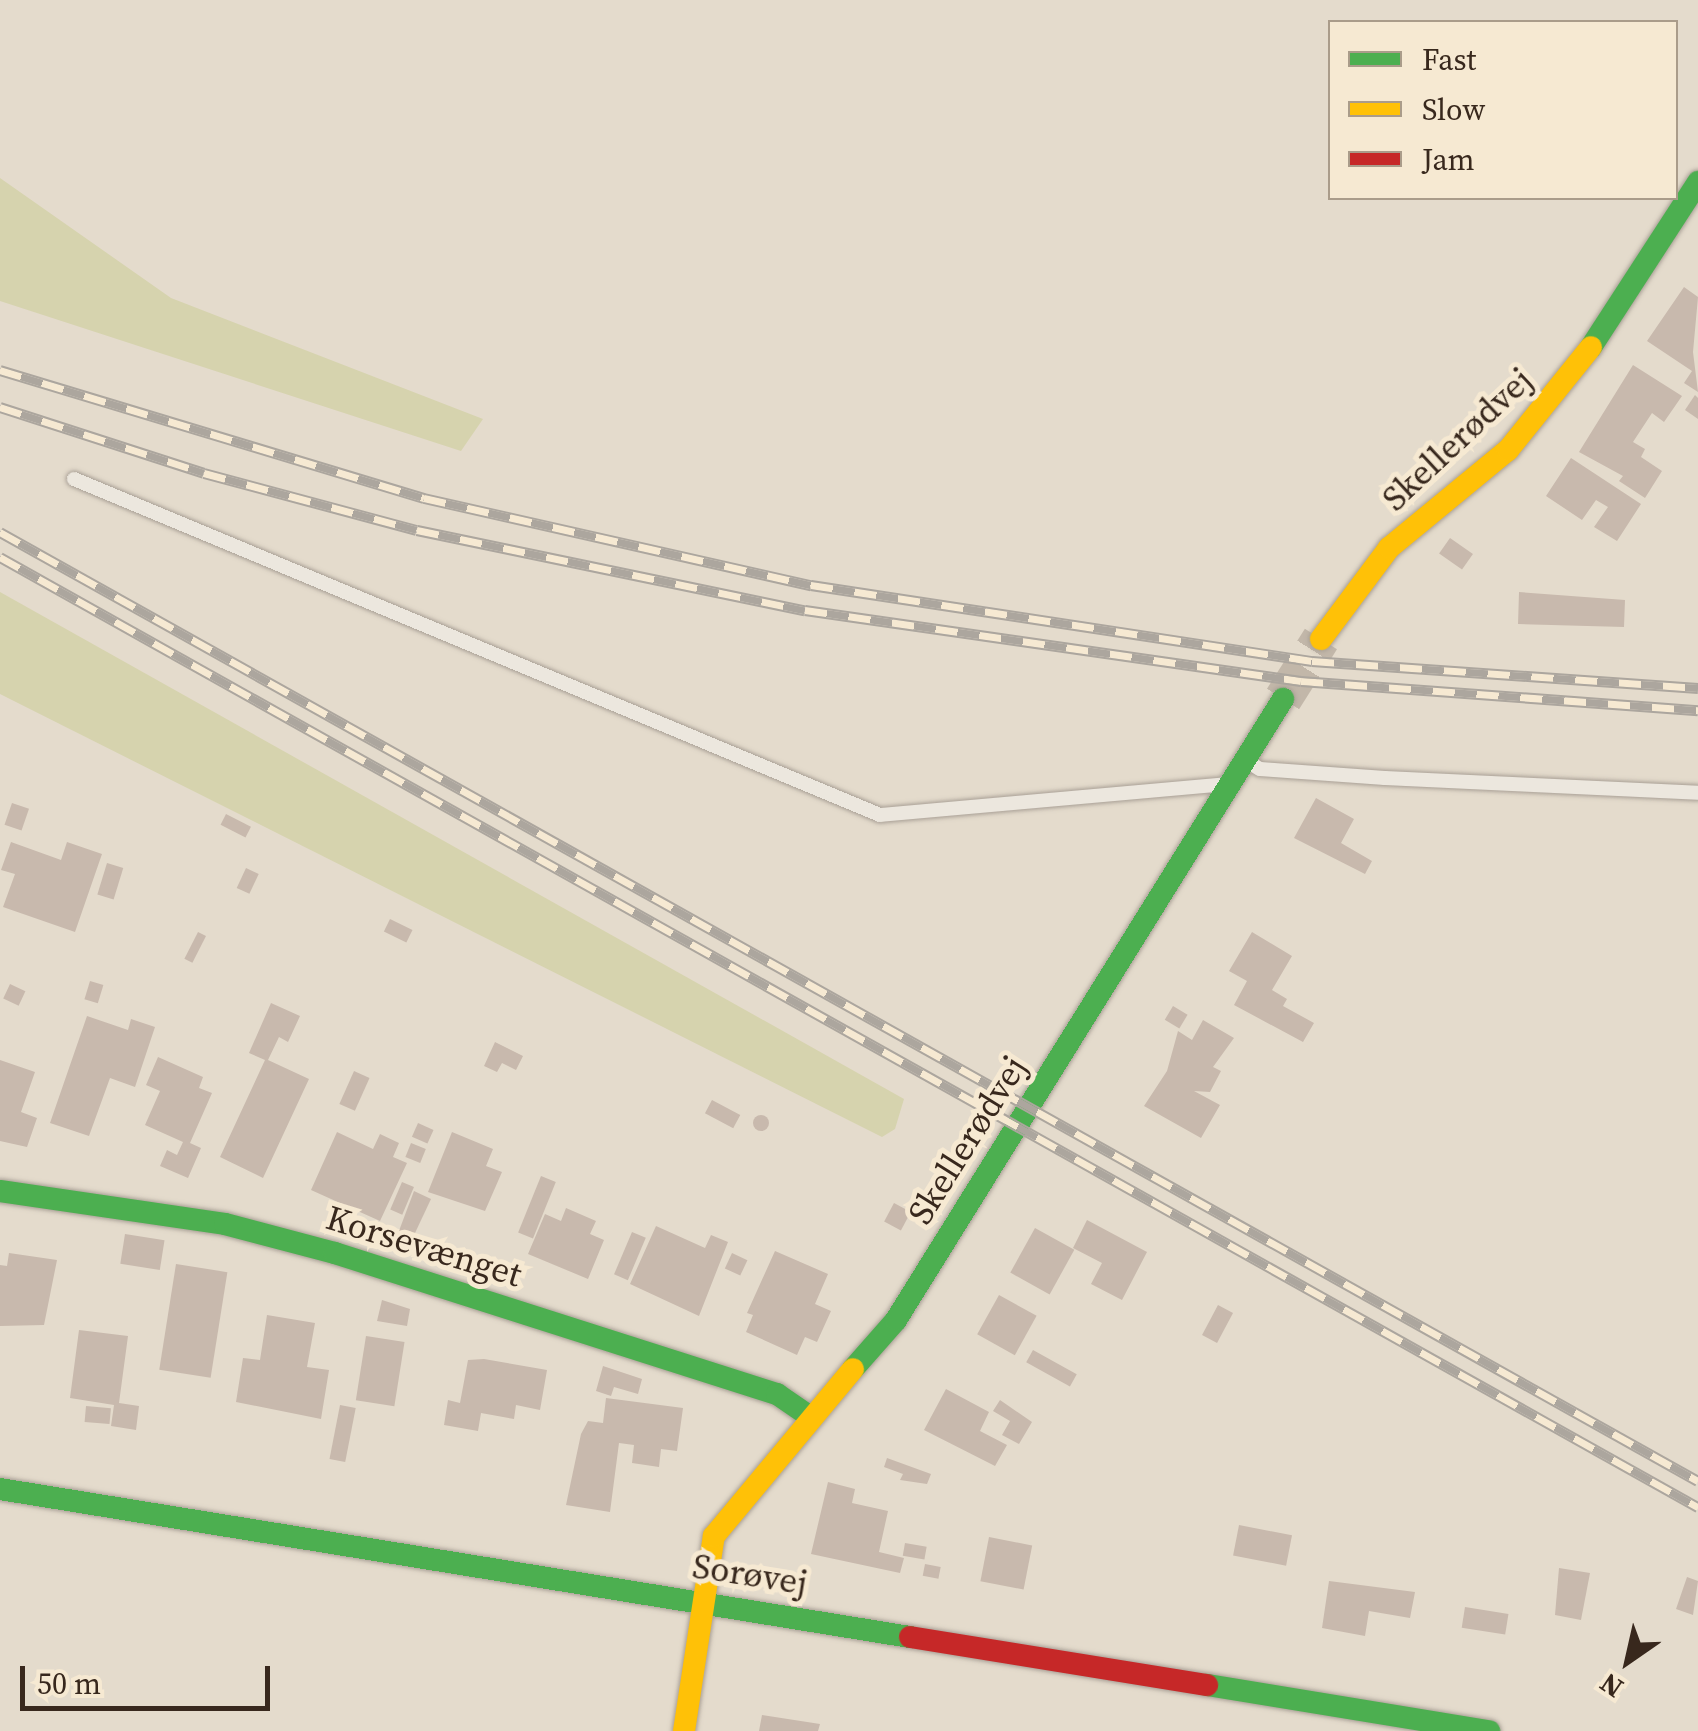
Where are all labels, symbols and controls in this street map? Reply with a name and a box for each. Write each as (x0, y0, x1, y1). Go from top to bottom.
legend (1328, 20, 1678, 200)
text: Fast (1422, 39, 1476, 80)
text: Slow (1422, 89, 1485, 130)
text: Jam (1422, 139, 1475, 180)
street label: Skellerødvej (1373, 359, 1541, 519)
street label: Skellerødvej (899, 1048, 1035, 1232)
street label: Korsevænget (321, 1196, 527, 1296)
street label: Sorøvej (690, 1544, 810, 1604)
north arrow (1578, 1611, 1678, 1711)
scale bar (25, 1646, 275, 1708)
text: 50 m (37, 1663, 101, 1704)
text: N (1592, 1664, 1630, 1707)

